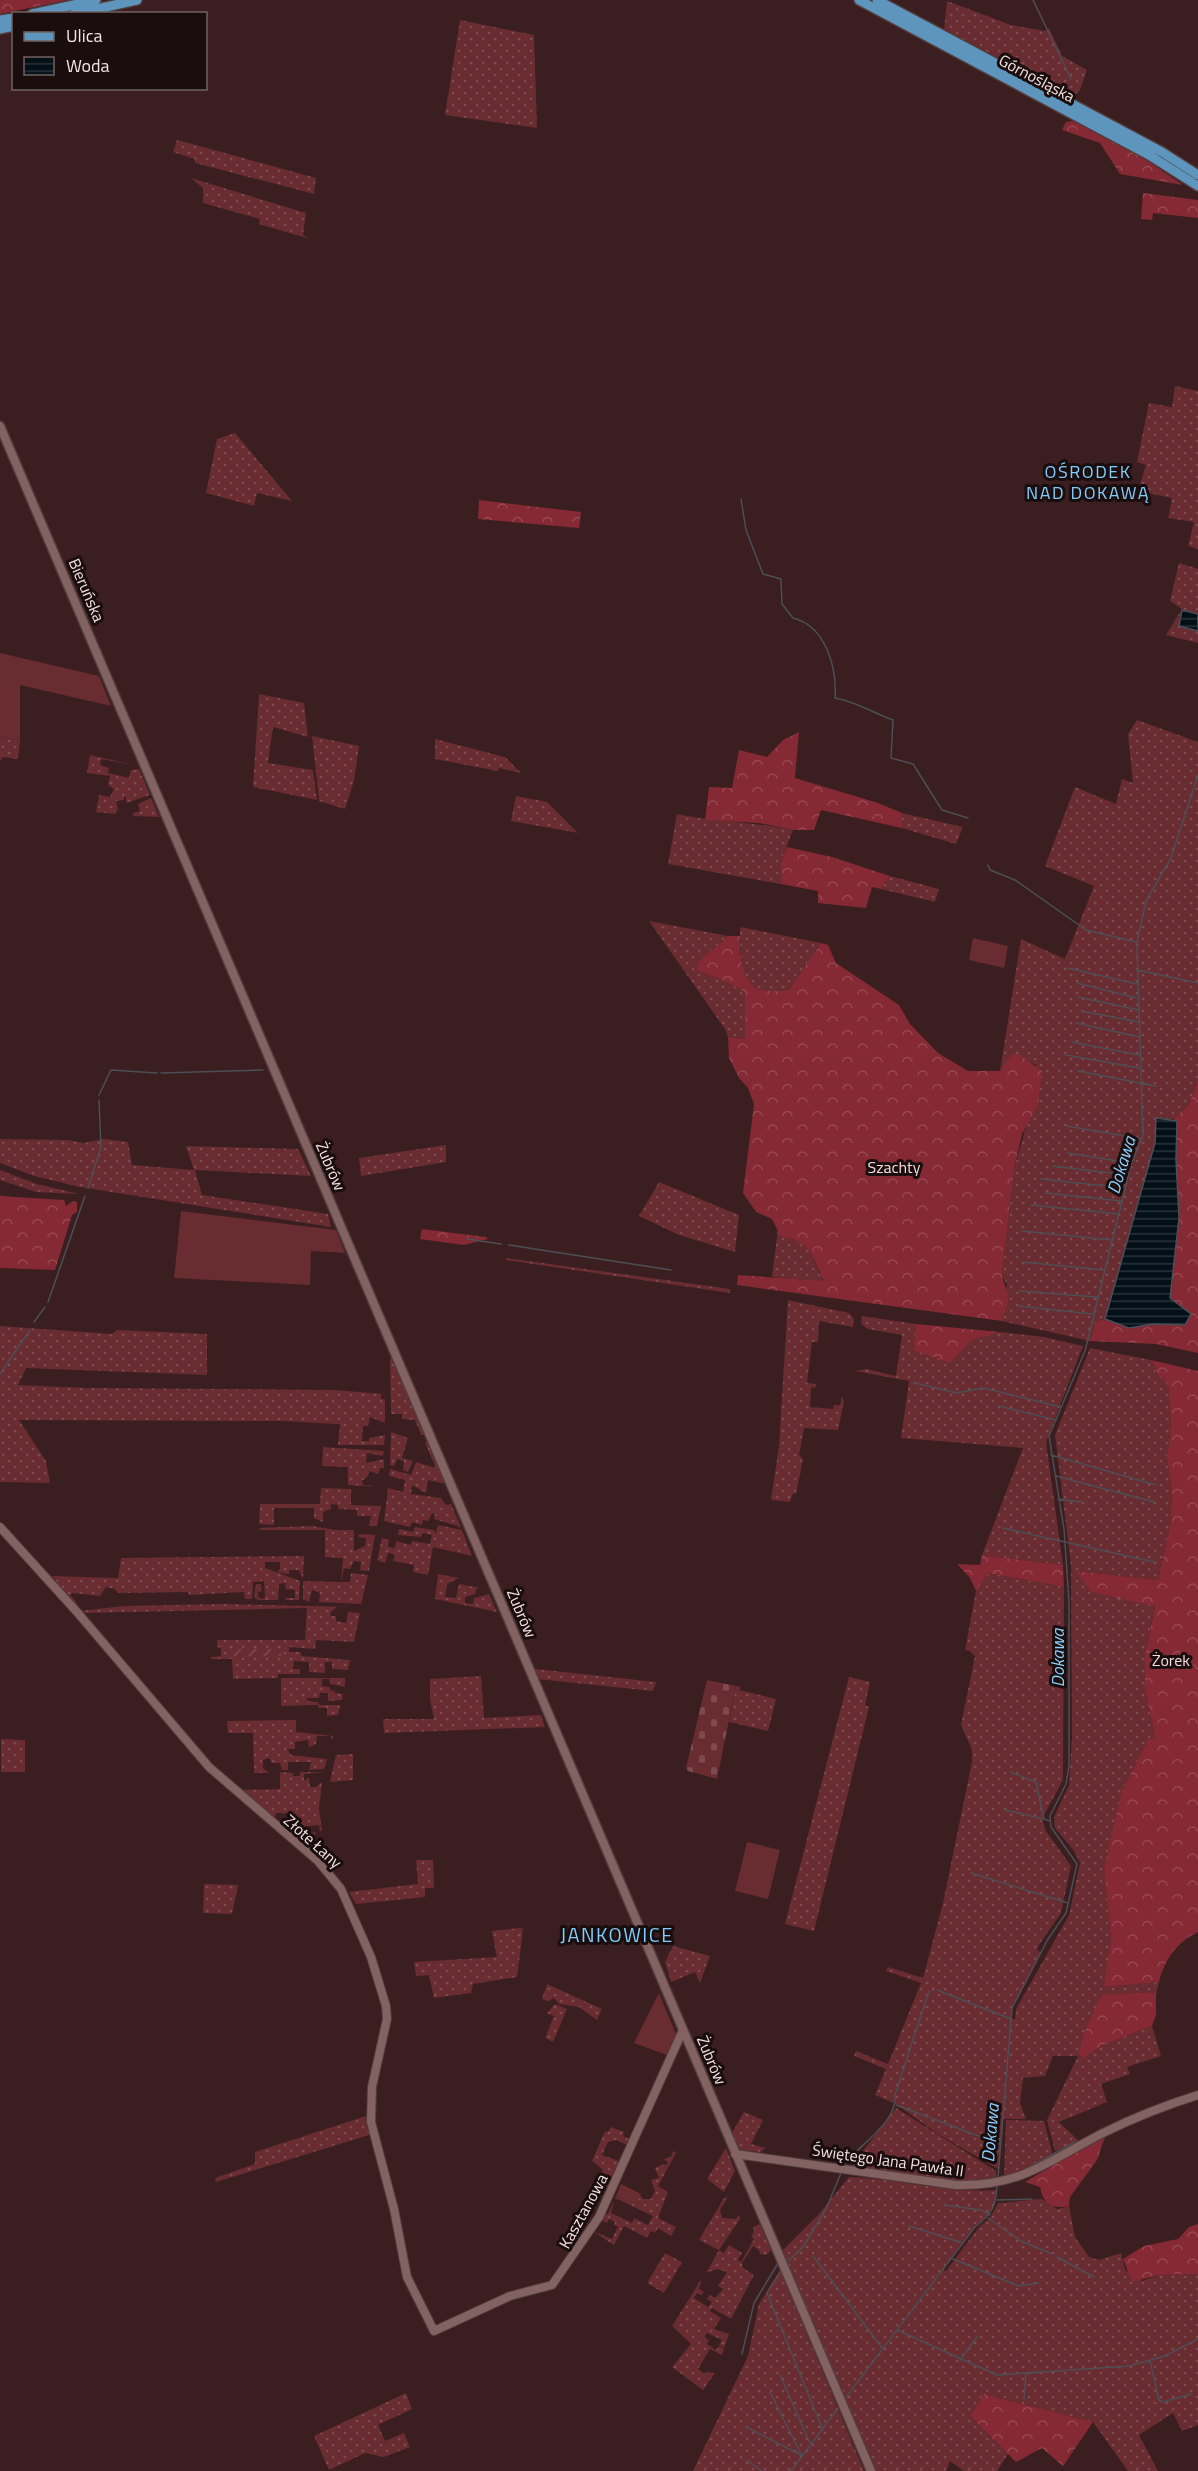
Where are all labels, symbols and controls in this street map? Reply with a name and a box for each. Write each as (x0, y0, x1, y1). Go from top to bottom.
legend (12, 12, 207, 90)
text: Ulica (66, 22, 103, 49)
street label: Górnośląska (995, 48, 1079, 108)
text: Woda (66, 52, 110, 79)
district label: OŚRODEK NAD DOKAWĄ (1026, 458, 1150, 506)
street label: Bieruńska (63, 554, 111, 626)
water label: Dokawa (1100, 1132, 1143, 1197)
street label: Żubrów (310, 1138, 352, 1194)
park label: Szachty (868, 1155, 921, 1179)
street label: Żubrów (501, 1585, 543, 1641)
water label: Dokawa (1044, 1628, 1071, 1687)
park label: Żorek (1152, 1648, 1190, 1672)
street label: Złote Łany (279, 1808, 348, 1874)
district label: JANKOWICE (560, 1919, 674, 1950)
street label: Żubrów (691, 2032, 733, 2088)
water label: Dokawa (974, 2102, 1006, 2163)
street label: Świętego Jana Pawła II (811, 2137, 965, 2183)
street label: Kasztanowa (552, 2169, 614, 2253)

